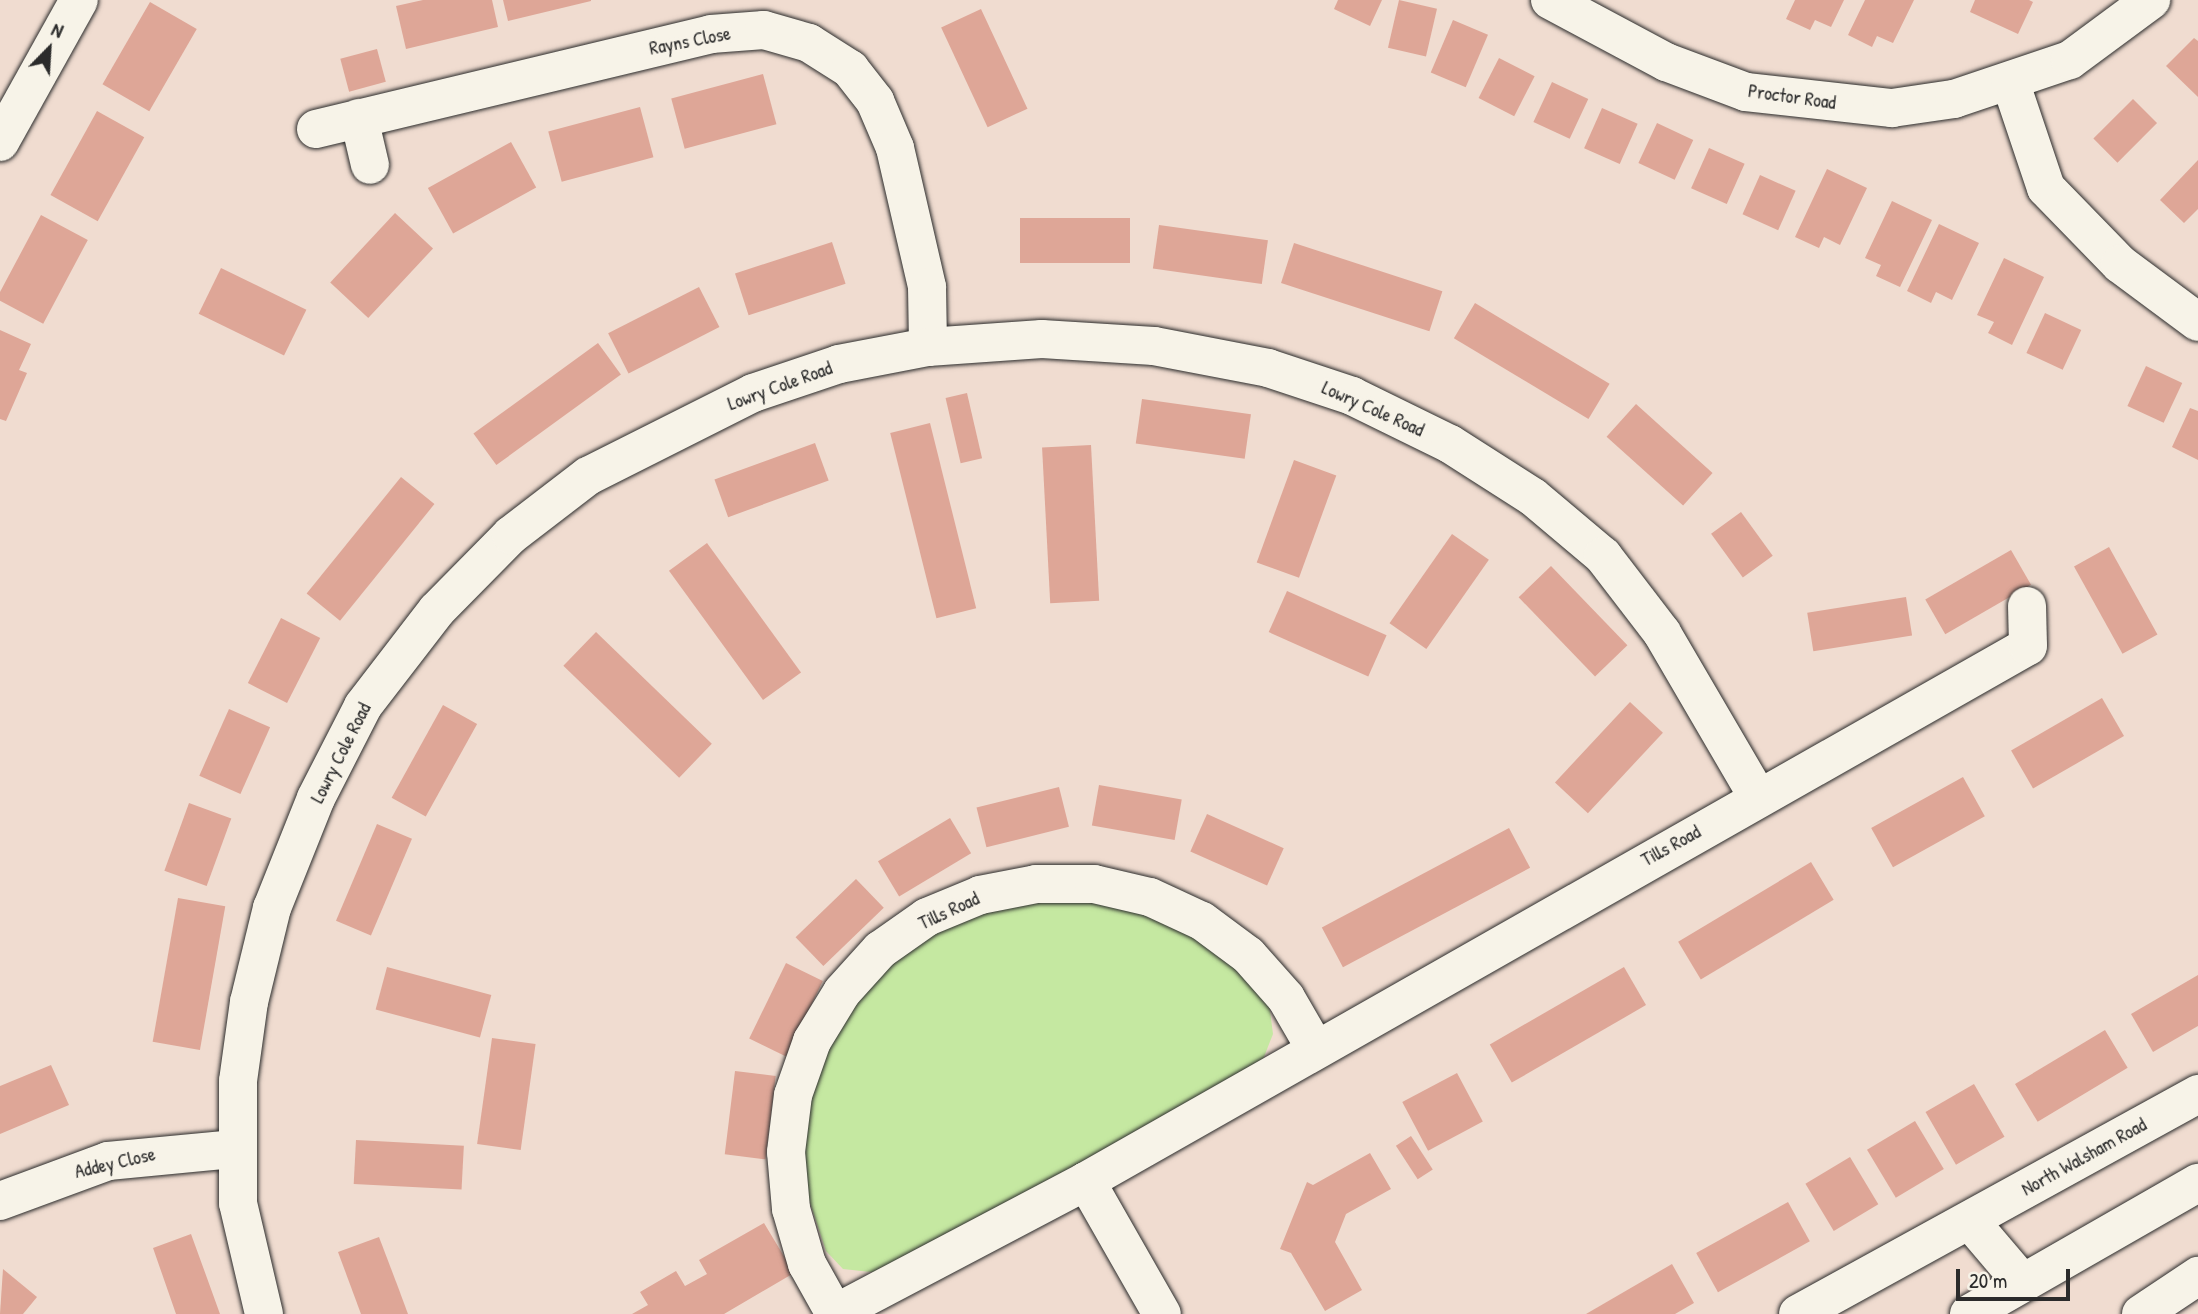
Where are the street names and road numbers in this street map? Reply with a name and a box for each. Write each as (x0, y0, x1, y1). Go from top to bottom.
street label: Rayns Close (647, 22, 733, 60)
street label: Proctor Road (1747, 80, 1837, 114)
street label: Lowry Cole Road (725, 357, 835, 415)
street label: Lowry Cole Road (1318, 376, 1428, 442)
street label: Lowry Cole Road (306, 699, 376, 807)
street label: Tills Road (1637, 820, 1705, 872)
street label: Tills Road (915, 887, 983, 935)
street label: North Walsham Road (2018, 1113, 2150, 1201)
street label: Addey Close (72, 1143, 158, 1183)

